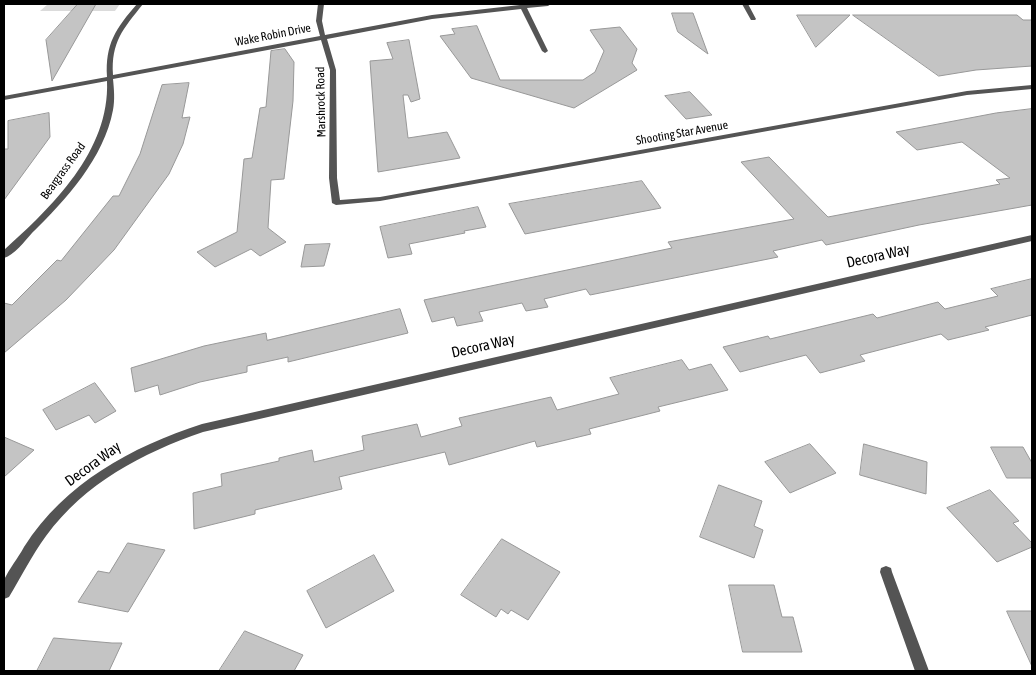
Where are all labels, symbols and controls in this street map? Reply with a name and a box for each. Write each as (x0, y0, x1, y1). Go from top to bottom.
street label: Wake Robin Drive (234, 21, 312, 49)
street label: Marshrock Road (313, 67, 329, 137)
street label: Shooting Star Avenue (635, 118, 729, 148)
street label: Beargrass Road (37, 140, 89, 202)
street label: Decora Way (845, 240, 911, 272)
street label: Decora Way (450, 330, 516, 362)
street label: Decora Way (62, 438, 124, 490)

